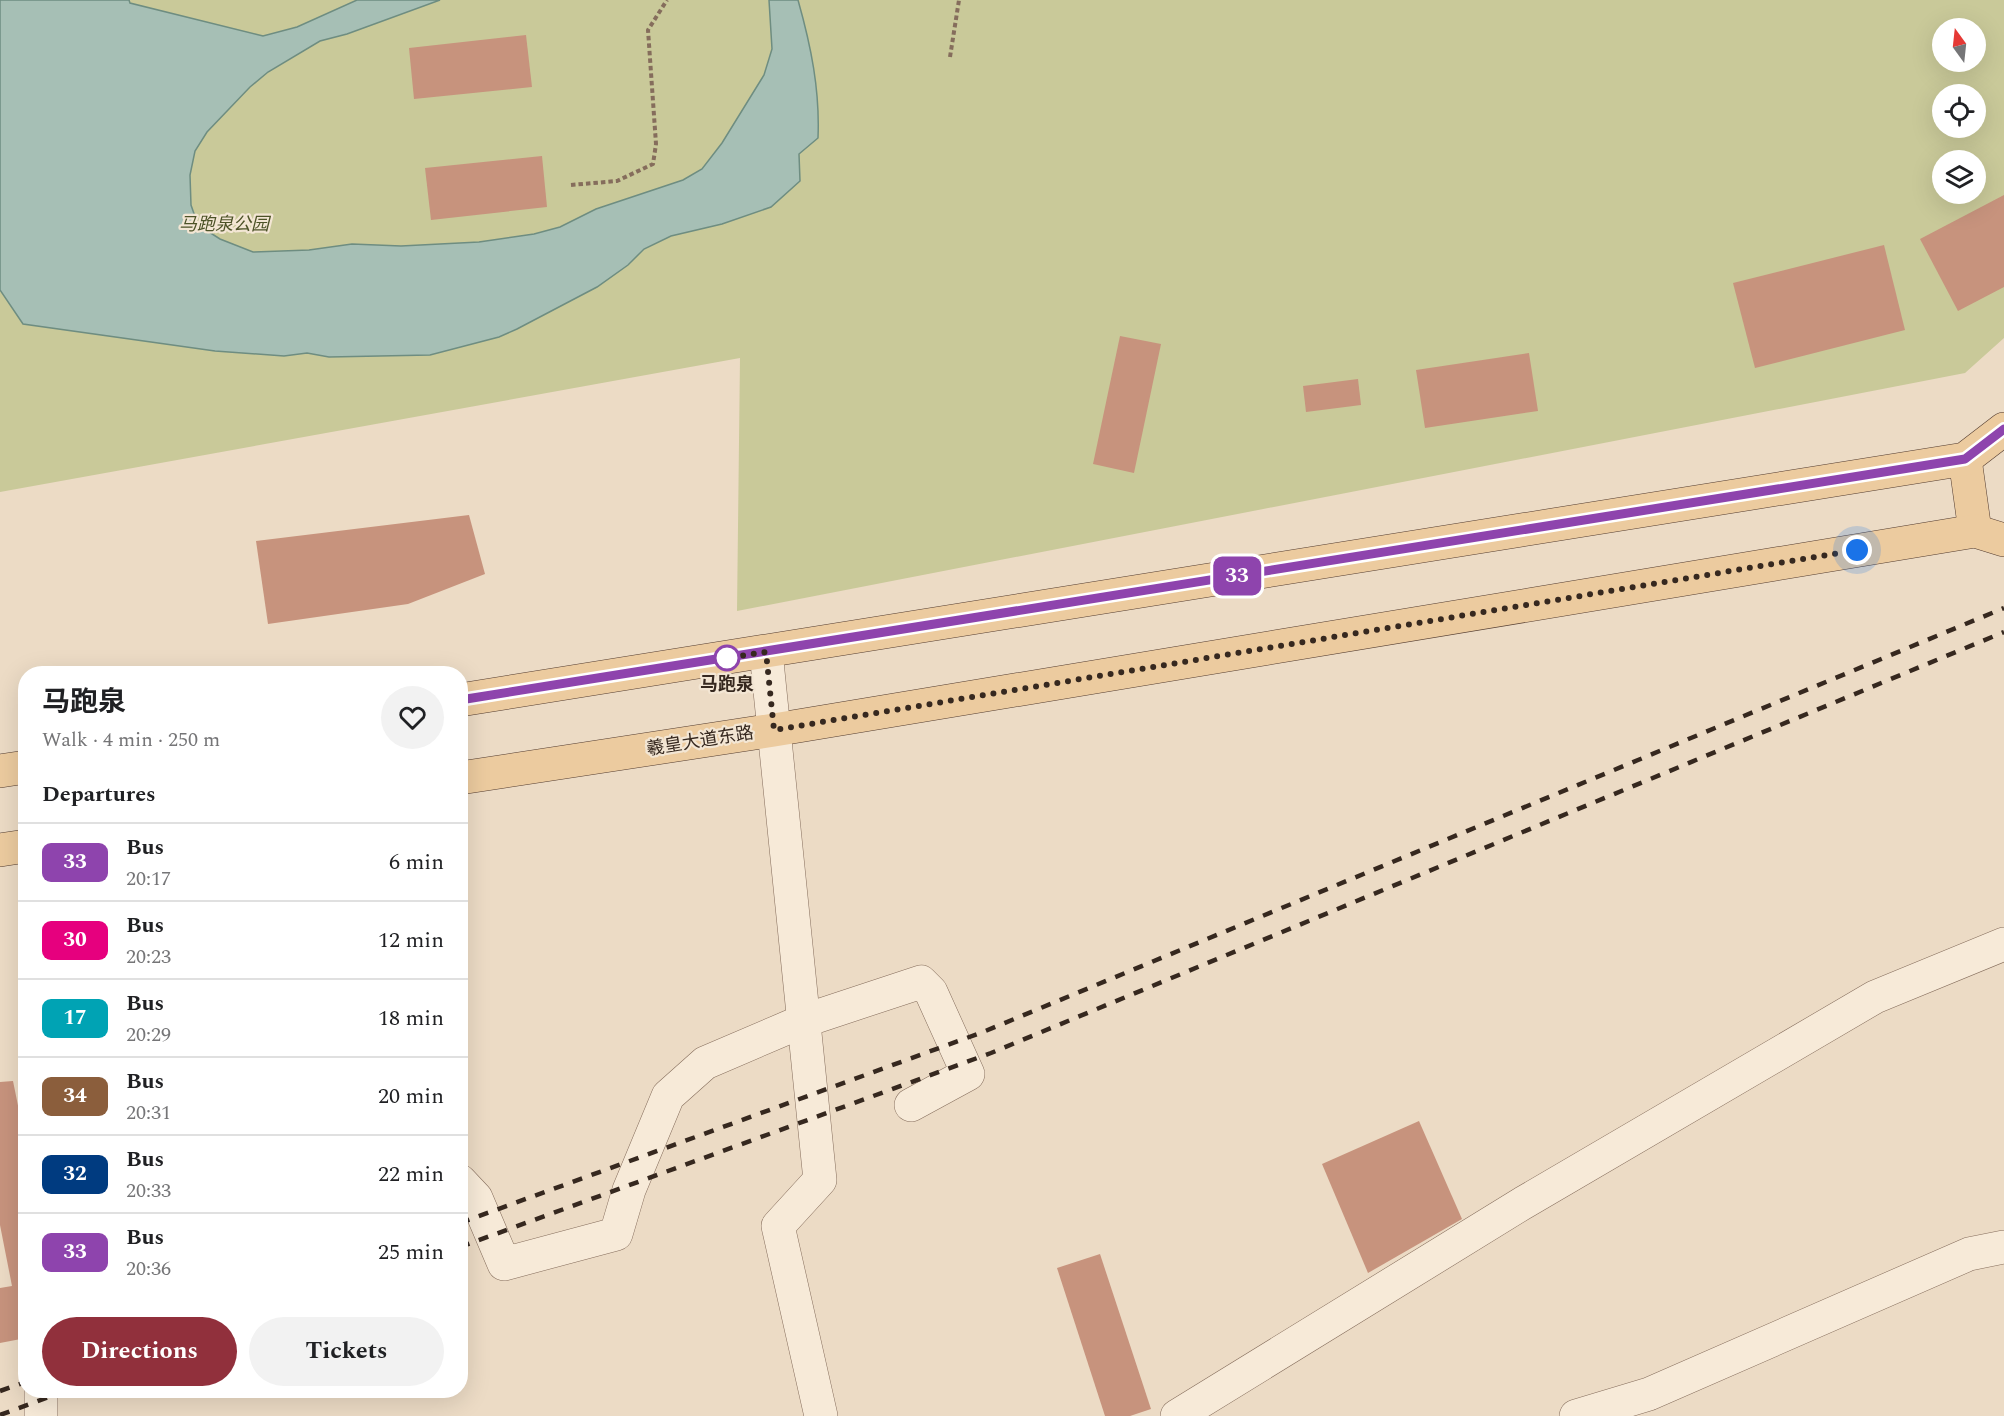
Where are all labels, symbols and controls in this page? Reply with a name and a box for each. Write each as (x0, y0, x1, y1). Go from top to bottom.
north arrow (1932, 18, 1986, 72)
map controls (1932, 18, 1986, 204)
button: locate (1932, 84, 1986, 138)
button: layers (1932, 150, 1986, 204)
park label: 马跑泉公园 (179, 211, 272, 238)
your location (1842, 535, 1872, 565)
line badge: 33 (1210, 556, 1264, 596)
text: 33 (1225, 560, 1249, 592)
marker: 马跑泉 (714, 645, 740, 671)
place label: 马跑泉 (700, 671, 754, 698)
text: 马跑泉 (42, 681, 126, 724)
button: heart (381, 686, 444, 749)
street label: 羲皇大道东路 (645, 719, 755, 763)
text: Walk · 4 min · 250 m (42, 725, 220, 755)
text: Departures (42, 778, 156, 811)
text: Bus (126, 831, 164, 864)
text: 33 (63, 846, 87, 878)
text: 6 min (389, 846, 444, 879)
text: 20:17 (126, 864, 171, 894)
text: Bus (126, 909, 164, 942)
text: 30 (63, 924, 87, 956)
text: 12 min (378, 924, 444, 957)
text: 20:23 (126, 942, 171, 972)
text: Bus (126, 987, 164, 1020)
text: 17 (63, 1002, 87, 1034)
text: 18 min (378, 1002, 444, 1035)
text: 20:29 (126, 1020, 171, 1050)
text: Bus (126, 1065, 164, 1098)
text: 34 (63, 1080, 87, 1112)
text: 20 min (378, 1080, 444, 1113)
text: 20:31 (126, 1098, 171, 1128)
text: Bus (126, 1143, 164, 1176)
text: 32 (63, 1158, 87, 1190)
text: 22 min (378, 1158, 444, 1191)
text: 20:33 (126, 1176, 171, 1206)
text: Bus (126, 1221, 164, 1254)
text: 33 (63, 1236, 87, 1268)
text: 25 min (378, 1236, 444, 1269)
text: 20:36 (126, 1254, 171, 1284)
button: Directions (42, 1317, 237, 1386)
button: Tickets (249, 1317, 444, 1386)

